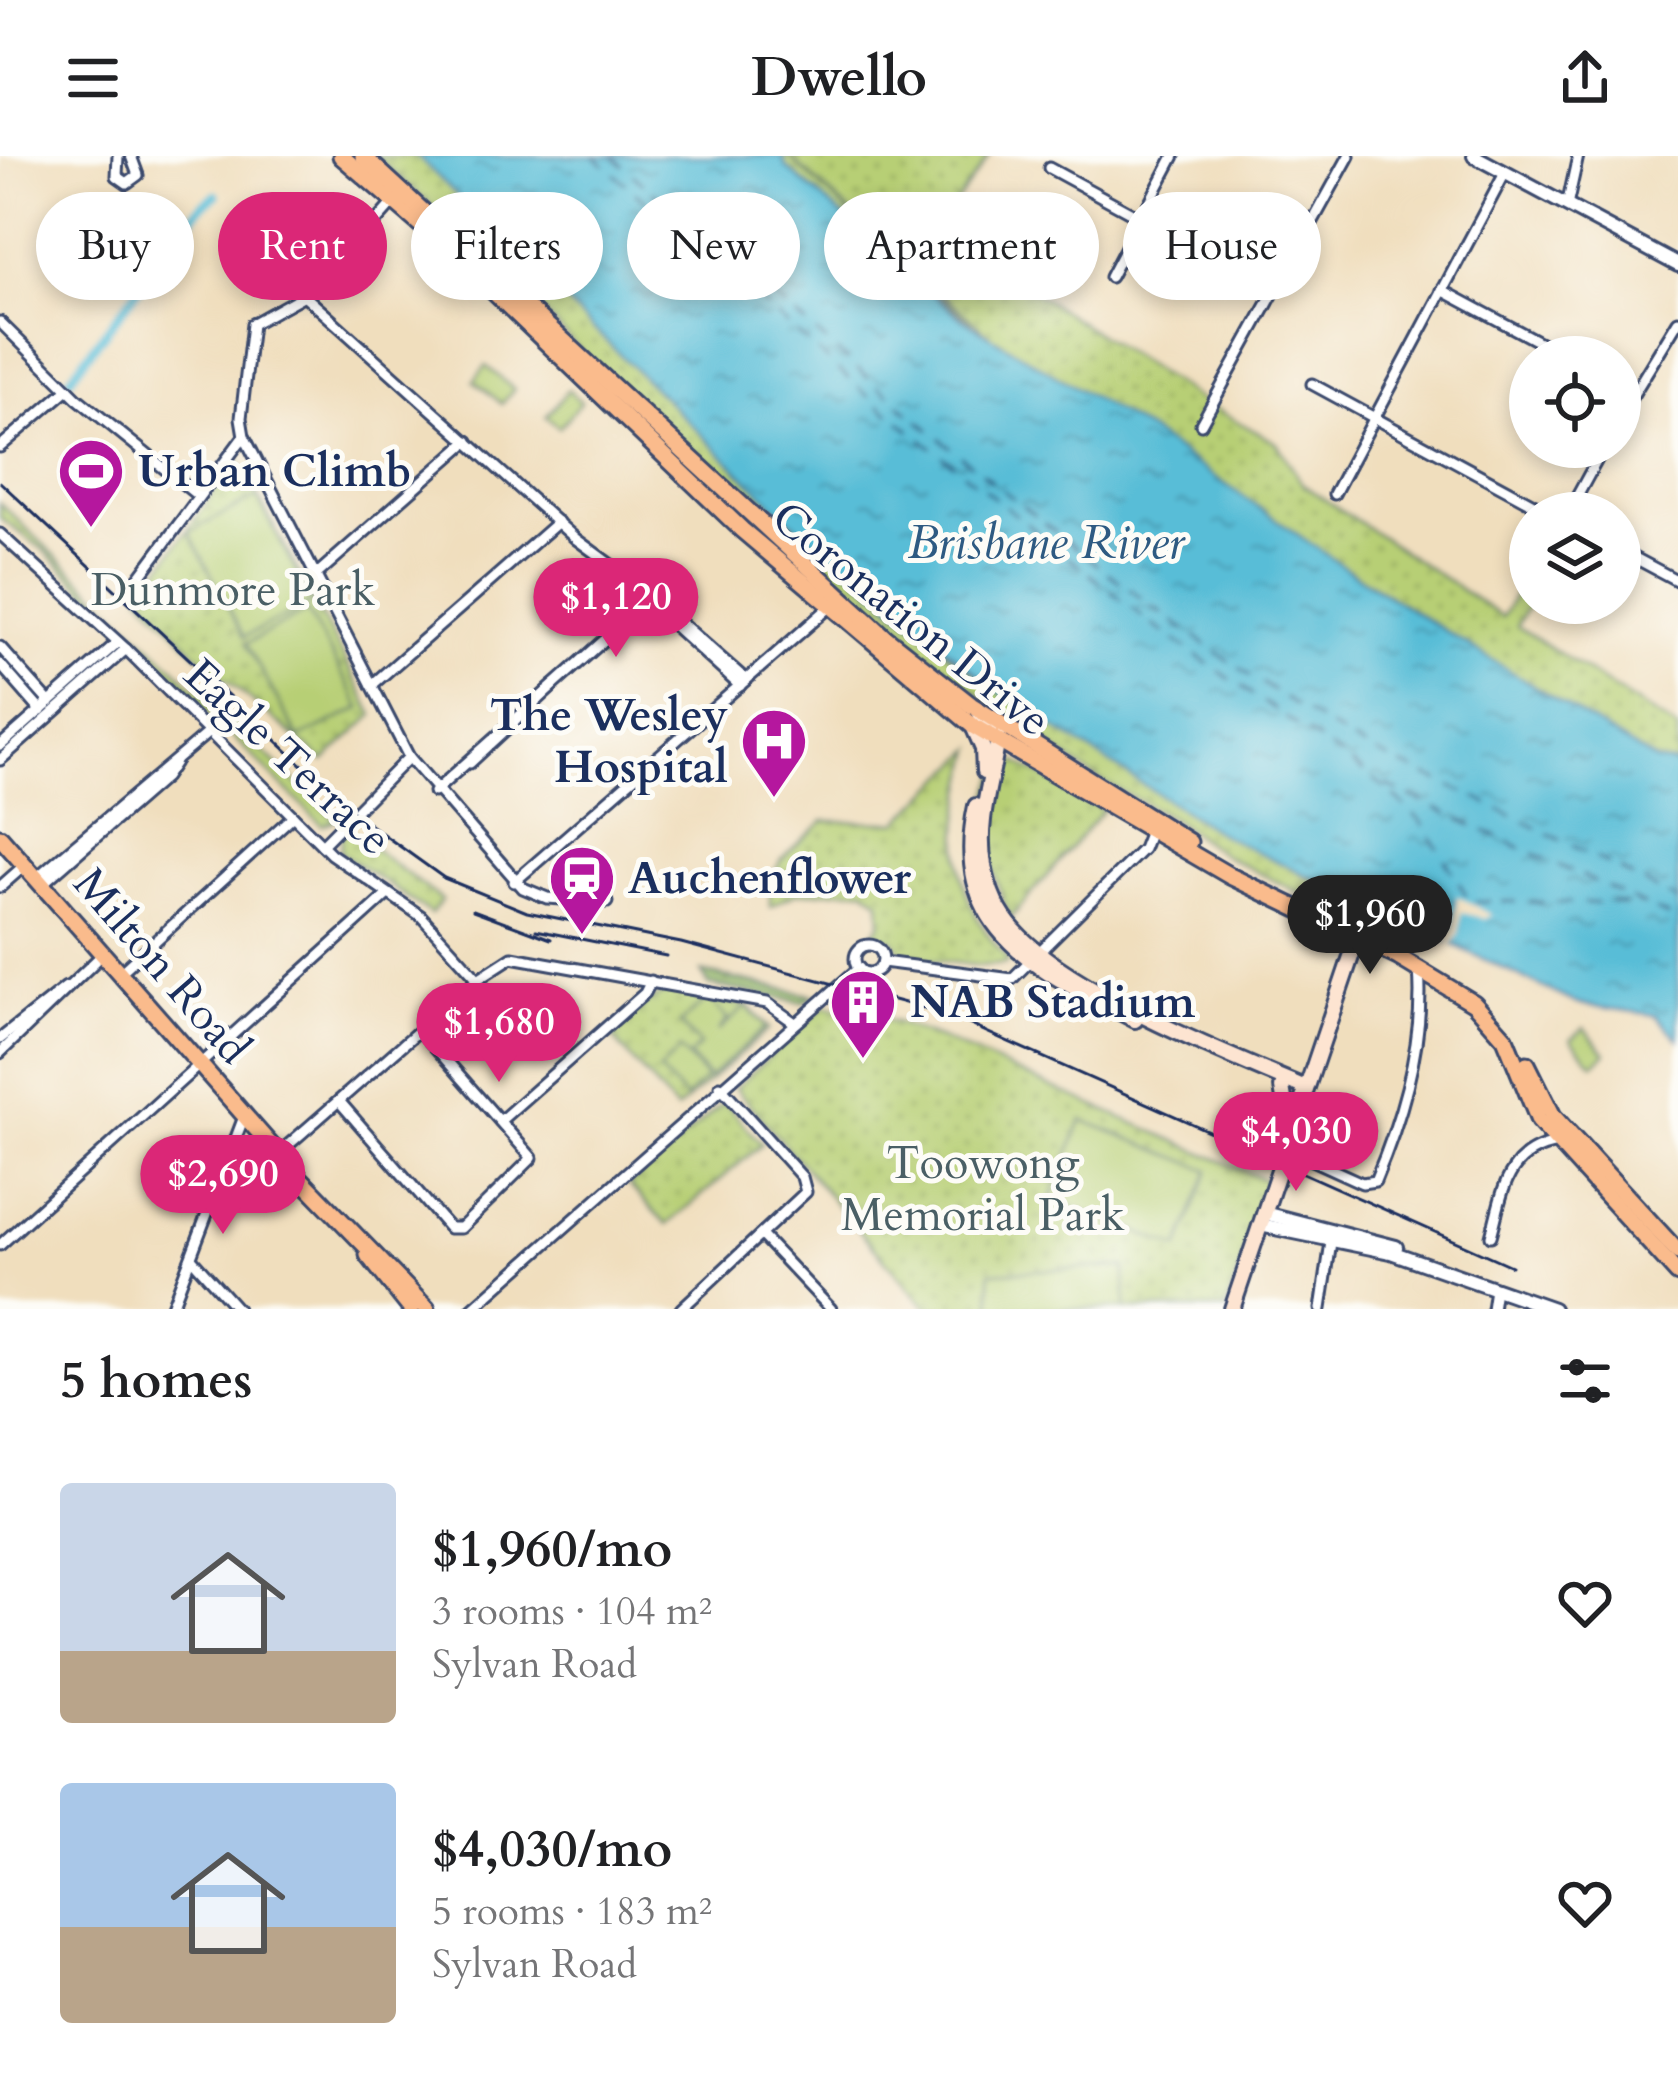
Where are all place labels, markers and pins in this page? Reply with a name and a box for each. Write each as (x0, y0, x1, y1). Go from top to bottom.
sports icon: Urban Climb (56, 436, 126, 530)
place label: Urban Climb (138, 441, 412, 502)
pin: $1,120 (518, 558, 714, 660)
place label: The Wesley Hospital (490, 685, 728, 798)
hospital icon: The Wesley Hospital (739, 706, 809, 800)
station icon: Auchenflower (547, 843, 617, 937)
place label: Auchenflower (628, 848, 912, 909)
pin: $1,960 (1272, 875, 1468, 977)
building icon: NAB Stadium (828, 967, 898, 1061)
place label: NAB Stadium (910, 972, 1196, 1033)
pin: $1,680 (401, 983, 597, 1085)
pin: $4,030 (1198, 1092, 1394, 1194)
pin: $2,690 (125, 1135, 321, 1237)

